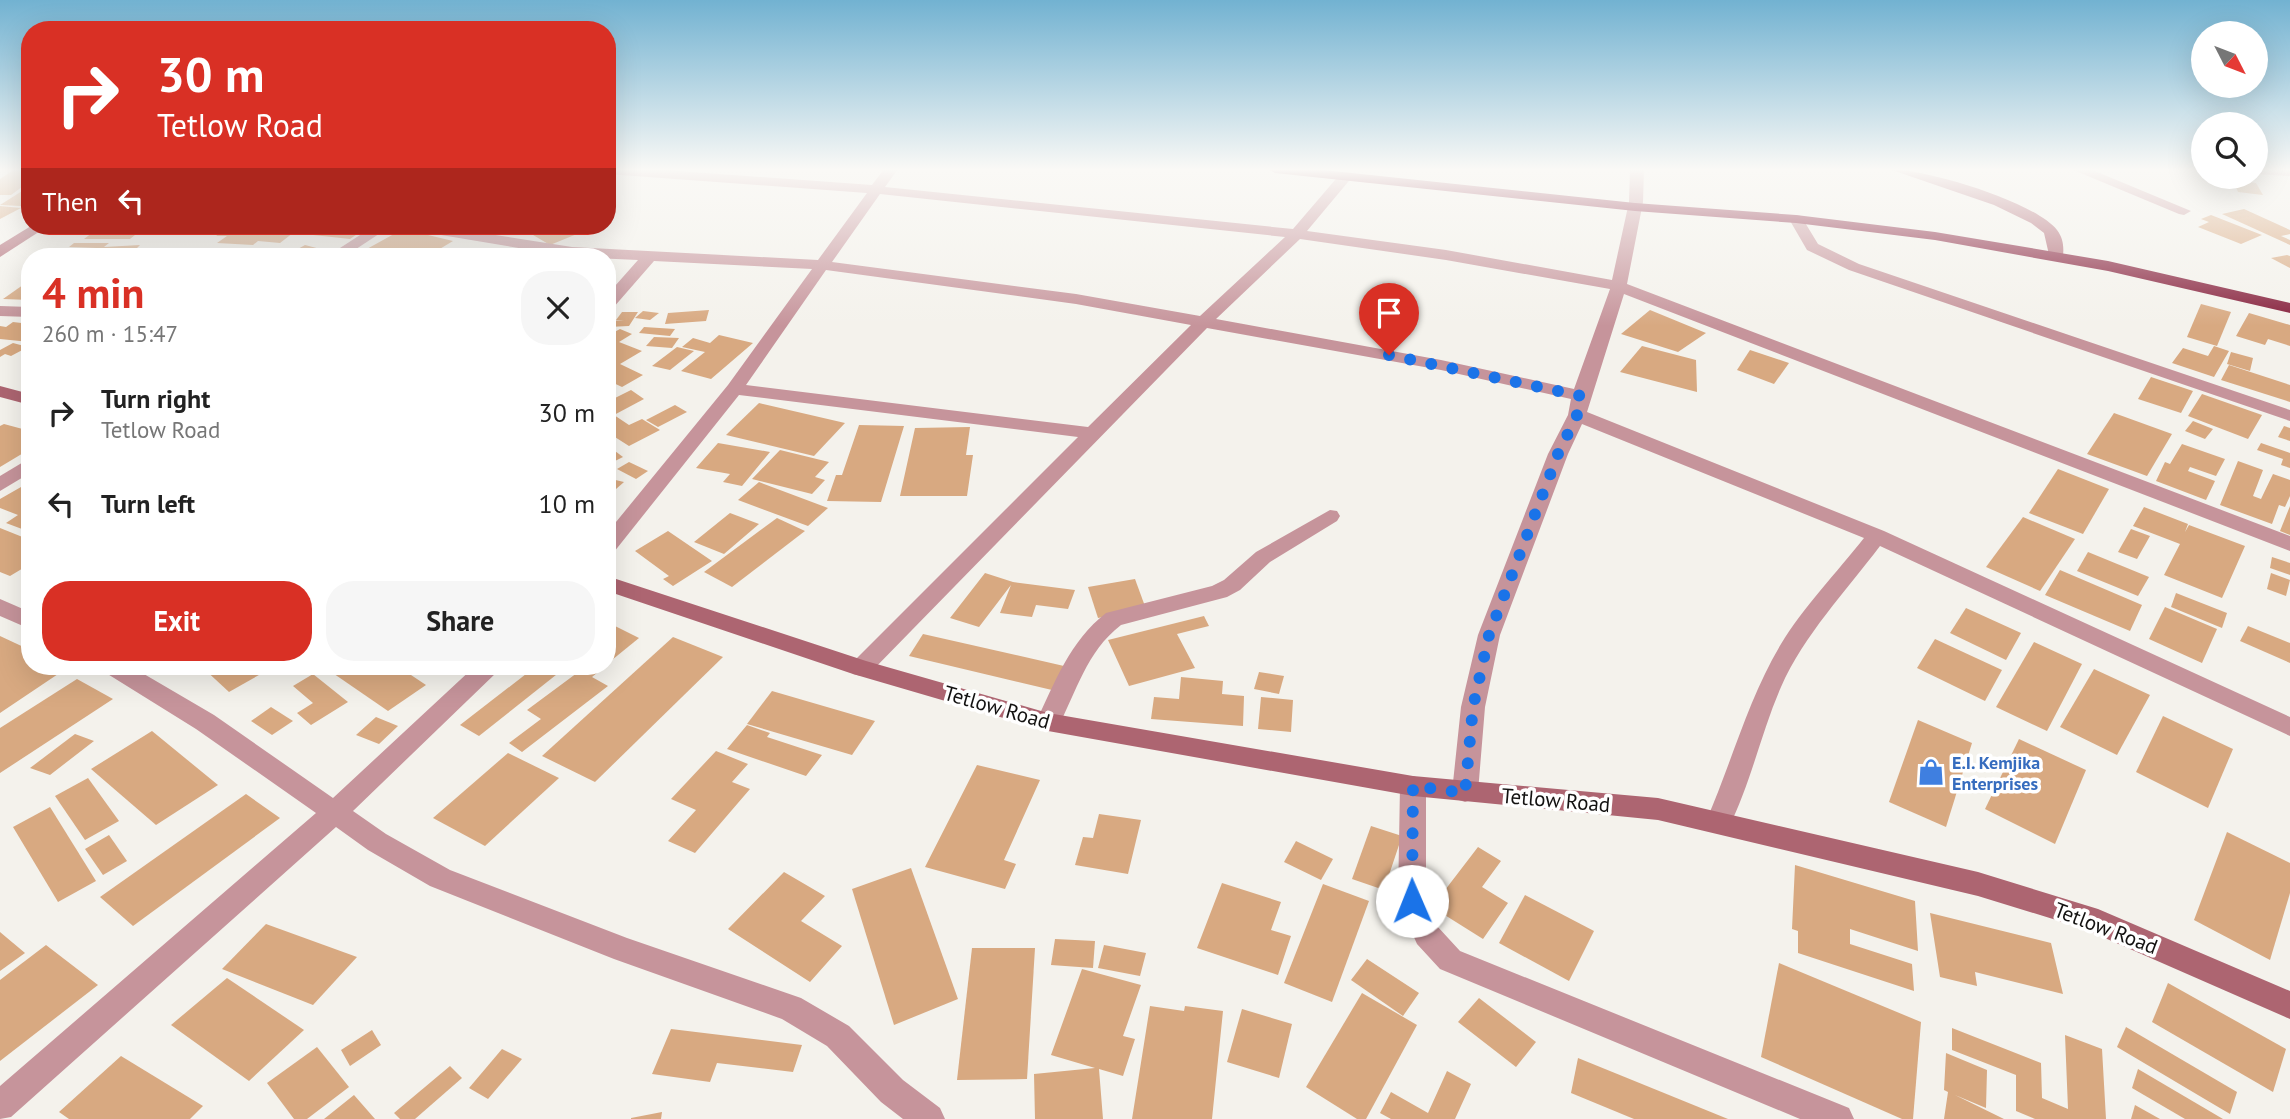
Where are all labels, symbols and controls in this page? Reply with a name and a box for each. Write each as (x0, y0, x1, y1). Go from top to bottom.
north arrow (2191, 21, 2268, 98)
map controls (2191, 21, 2268, 189)
text: 30 m (157, 42, 264, 106)
icon: right (42, 49, 133, 140)
text: Tetlow Road (157, 104, 323, 146)
button: search (2191, 112, 2268, 189)
icon: left (112, 182, 150, 220)
text: Then (42, 185, 98, 218)
text: 4 min (42, 265, 144, 320)
button: close (521, 271, 595, 345)
pin (1359, 283, 1419, 355)
icon: arrive (1370, 294, 1408, 332)
text: 260 m · 15:47 (42, 319, 178, 348)
text: Turn right (101, 382, 210, 415)
icon: right (42, 394, 80, 432)
text: 30 m (539, 396, 595, 429)
text: Tetlow Road (101, 415, 220, 444)
icon: left (42, 485, 80, 523)
text: Turn left (101, 487, 195, 520)
text: 10 m (539, 487, 595, 520)
button: Exit (42, 581, 312, 661)
button: Share (326, 581, 595, 661)
street label: Tetlow Road (941, 679, 1053, 735)
place label: E.I. Kemjika Enterprises (1952, 751, 2040, 795)
shop icon: E.I. Kemjika Enterprises (1916, 757, 1946, 787)
street label: Tetlow Road (1501, 782, 1611, 818)
position arrow (1375, 864, 1449, 938)
street label: Tetlow Road (2050, 896, 2162, 960)

